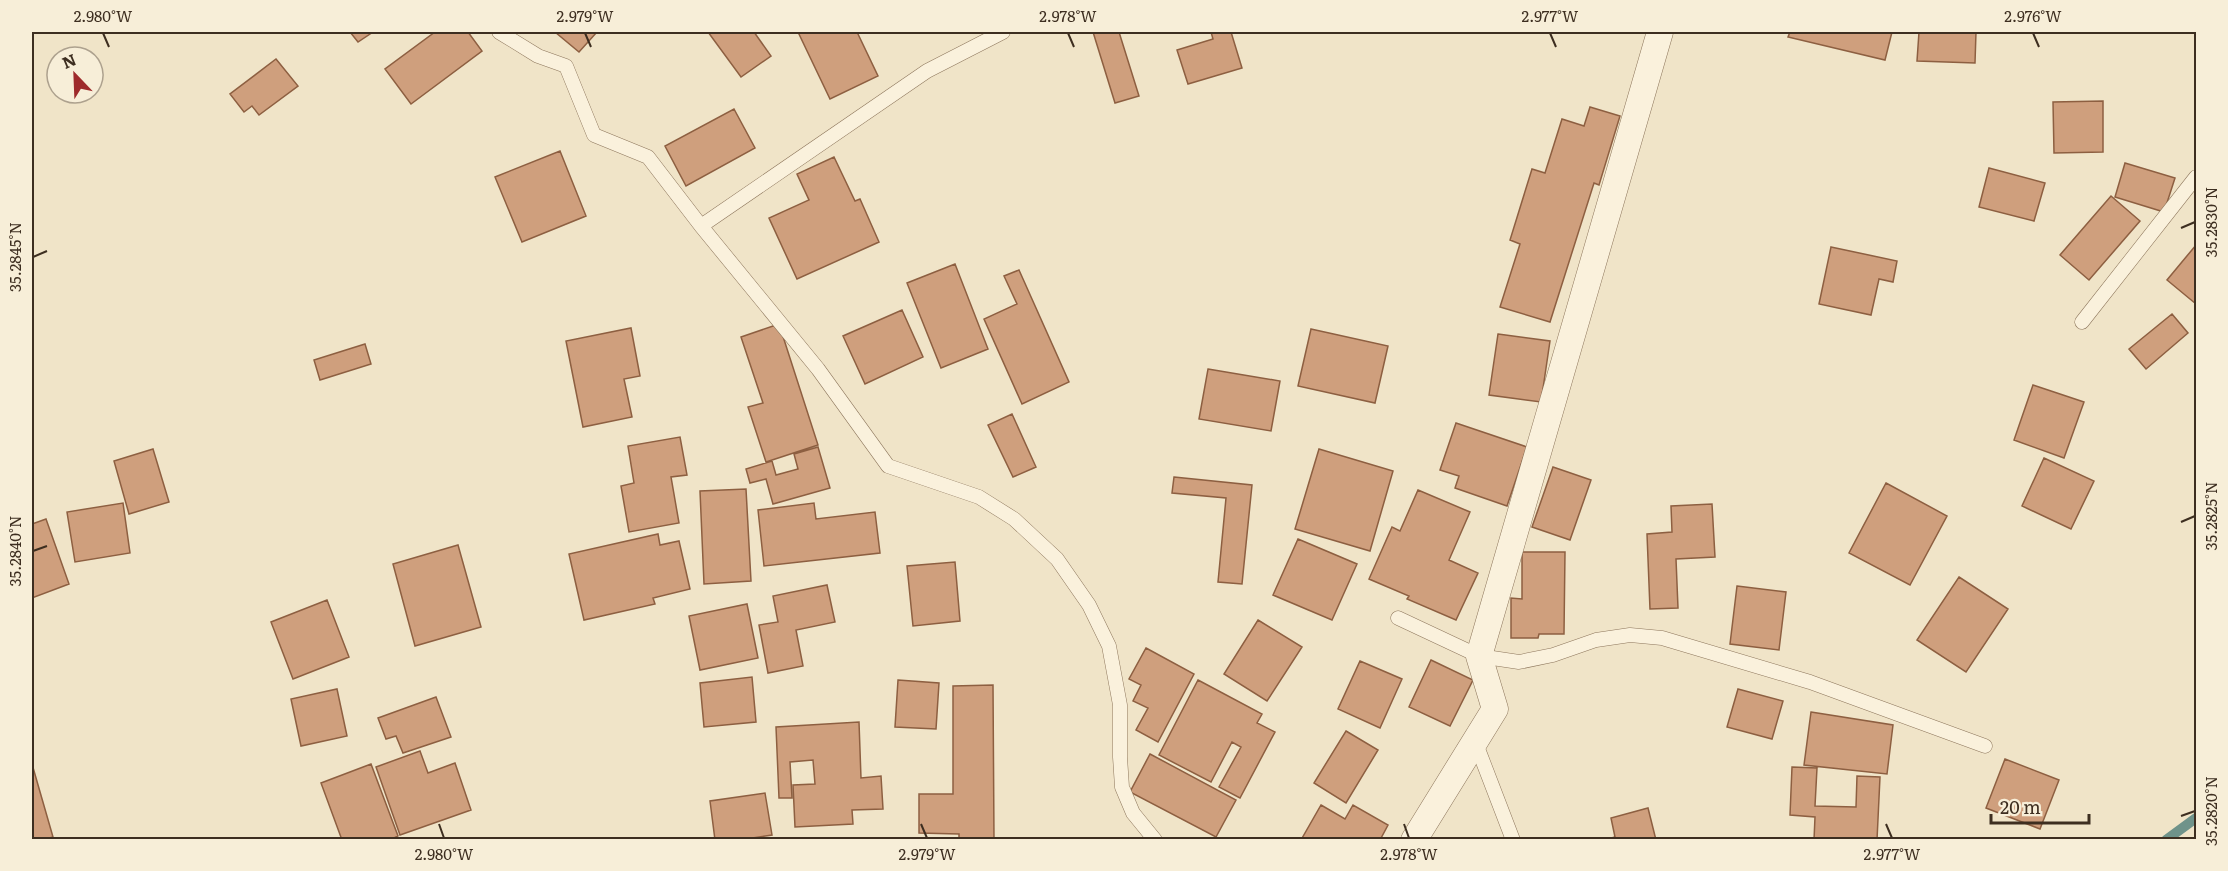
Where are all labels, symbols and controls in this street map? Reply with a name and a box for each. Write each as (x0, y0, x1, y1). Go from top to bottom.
text: 2.980°W (74, 4, 133, 27)
text: 2.979°W (556, 4, 614, 27)
text: 2.978°W (1039, 4, 1097, 27)
text: 2.977°W (1522, 4, 1579, 27)
text: 2.976°W (2004, 4, 2062, 27)
north arrow (45, 45, 105, 105)
text: N (58, 47, 80, 74)
text: 35.2830°N (2199, 187, 2222, 257)
text: 35.2845°N (3, 222, 26, 292)
text: 35.2825°N (2199, 481, 2222, 551)
text: 35.2840°N (3, 516, 26, 586)
text: 35.2820°N (2199, 776, 2222, 846)
scale bar (1991, 787, 2088, 825)
text: 20 m (2000, 793, 2041, 820)
text: 2.980°W (415, 842, 474, 865)
text: 2.979°W (898, 842, 956, 865)
text: 2.978°W (1380, 842, 1438, 865)
text: 2.977°W (1864, 842, 1921, 865)

